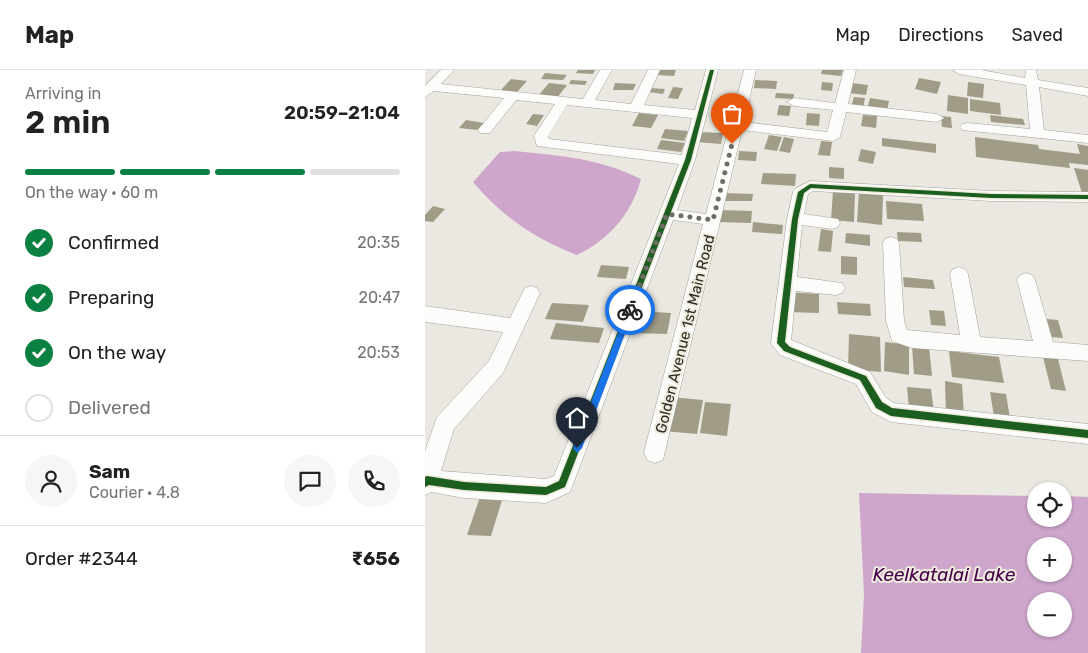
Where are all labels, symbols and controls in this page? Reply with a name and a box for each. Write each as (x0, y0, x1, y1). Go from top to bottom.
text: Map (25, 21, 74, 49)
text: Map (835, 24, 870, 46)
text: Directions (898, 24, 984, 46)
text: Saved (1012, 24, 1063, 46)
text: Arriving in (25, 84, 101, 103)
pin (711, 93, 753, 144)
icon: bag (718, 100, 746, 128)
text: 20:59–21:04 (284, 101, 400, 124)
text: 2 min (25, 103, 110, 141)
text: On the way · 60 m (25, 183, 158, 202)
icon: check (25, 229, 53, 257)
text: Confirmed (68, 231, 159, 254)
text: 20:35 (357, 233, 400, 252)
street label: Golden Avenue 1st Main Road (652, 233, 718, 435)
icon: check (25, 284, 53, 312)
courier (605, 285, 655, 335)
text: Preparing (68, 286, 154, 309)
text: 20:47 (358, 288, 400, 307)
icon: bike (616, 296, 644, 324)
icon: check (25, 339, 53, 367)
text: On the way (68, 341, 166, 364)
text: 20:53 (357, 343, 400, 362)
text: Delivered (68, 396, 151, 419)
pin (556, 397, 598, 448)
icon: home (563, 404, 591, 432)
button: person (25, 455, 77, 507)
button: chat (284, 455, 336, 507)
button: phone (348, 455, 400, 507)
text: Sam (89, 460, 130, 483)
map controls (1027, 482, 1072, 637)
button: locate (1027, 482, 1072, 527)
text: Courier · 4.8 (89, 483, 180, 502)
button: + (1027, 537, 1072, 582)
text: Order #2344 (25, 547, 138, 570)
text: ₹656 (352, 547, 400, 570)
water label: Keelkatalai Lake (873, 563, 1016, 586)
button: − (1027, 592, 1072, 637)

